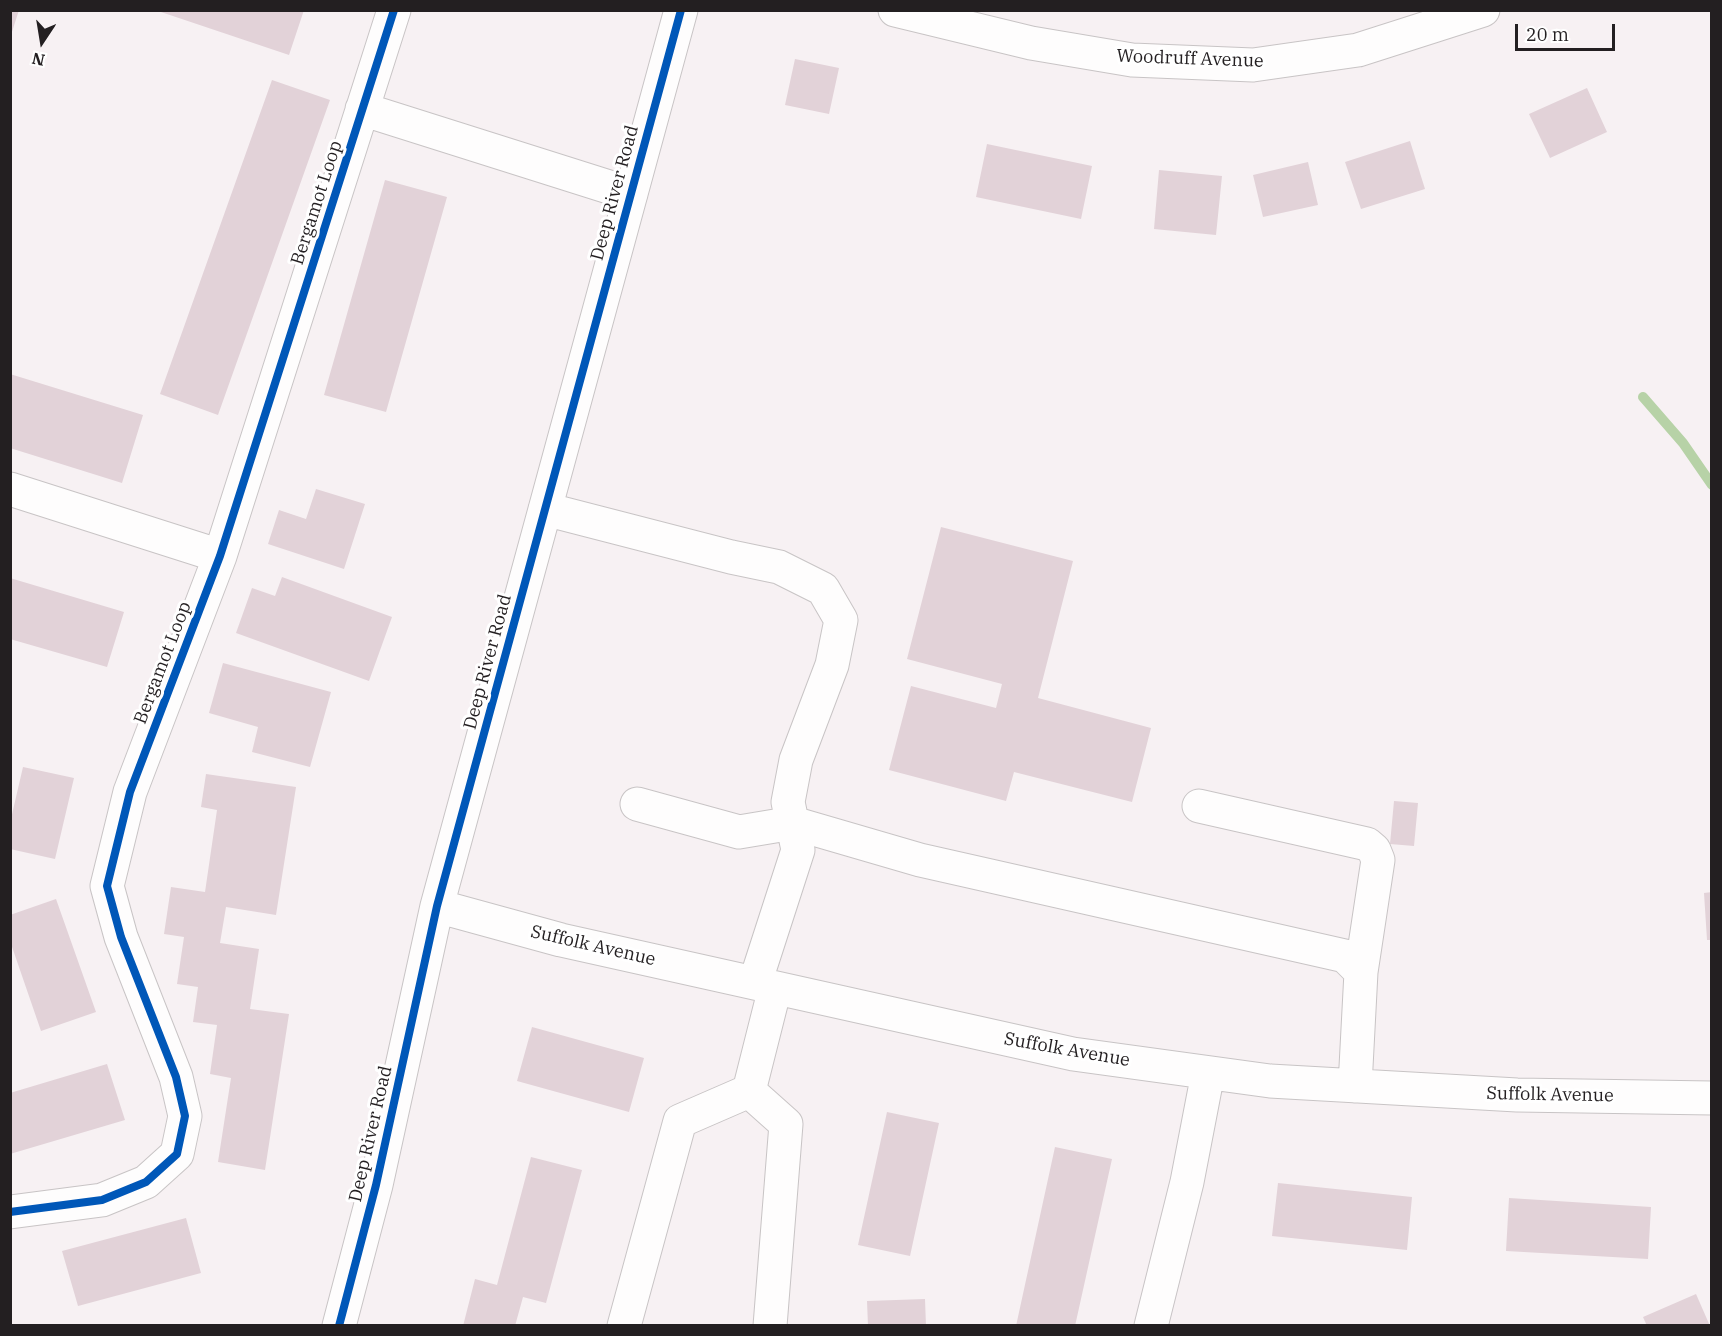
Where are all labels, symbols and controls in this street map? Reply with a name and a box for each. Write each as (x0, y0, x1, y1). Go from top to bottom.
north arrow (12, 12, 72, 72)
scale bar (1518, 12, 1618, 50)
text: 20 m (1526, 23, 1569, 46)
street label: Woodruff Avenue (1116, 46, 1264, 72)
text: N (30, 49, 47, 71)
street label: Deep River Road (587, 123, 643, 263)
street label: Bergamot Loop (287, 138, 347, 268)
street label: Deep River Road (460, 592, 516, 732)
street label: Bergamot Loop (130, 599, 196, 727)
street label: Suffolk Avenue (528, 921, 658, 971)
street label: Suffolk Avenue (1002, 1028, 1132, 1072)
street label: Deep River Road (345, 1064, 397, 1204)
street label: Suffolk Avenue (1486, 1083, 1614, 1107)

